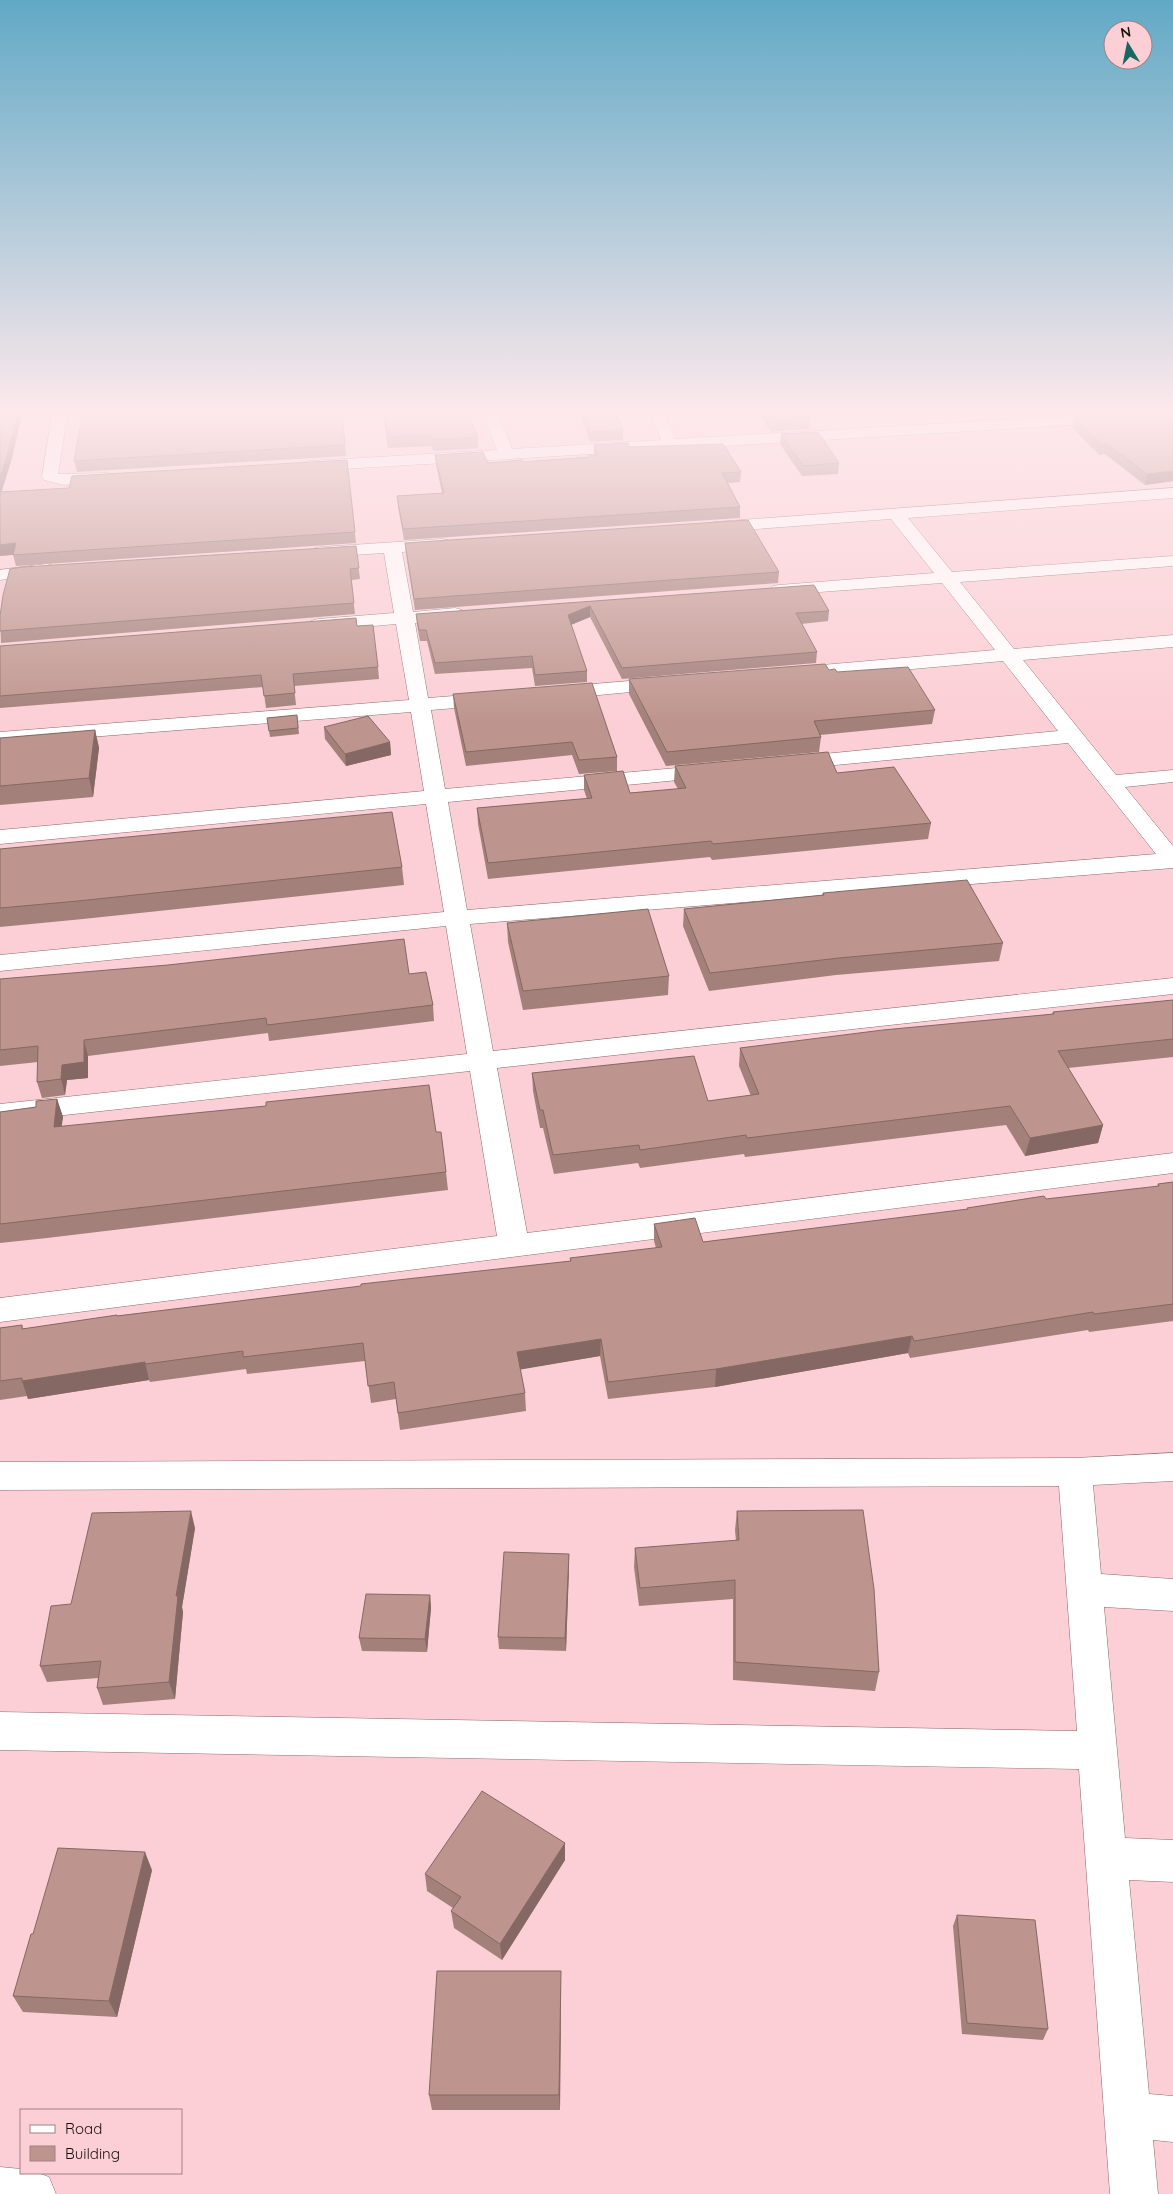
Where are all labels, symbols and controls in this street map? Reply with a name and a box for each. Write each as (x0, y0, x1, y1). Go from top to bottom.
north arrow (1103, 20, 1153, 70)
text: N (1119, 22, 1132, 42)
legend (20, 2109, 182, 2174)
text: Road (65, 2119, 102, 2138)
text: Building (65, 2144, 120, 2163)

